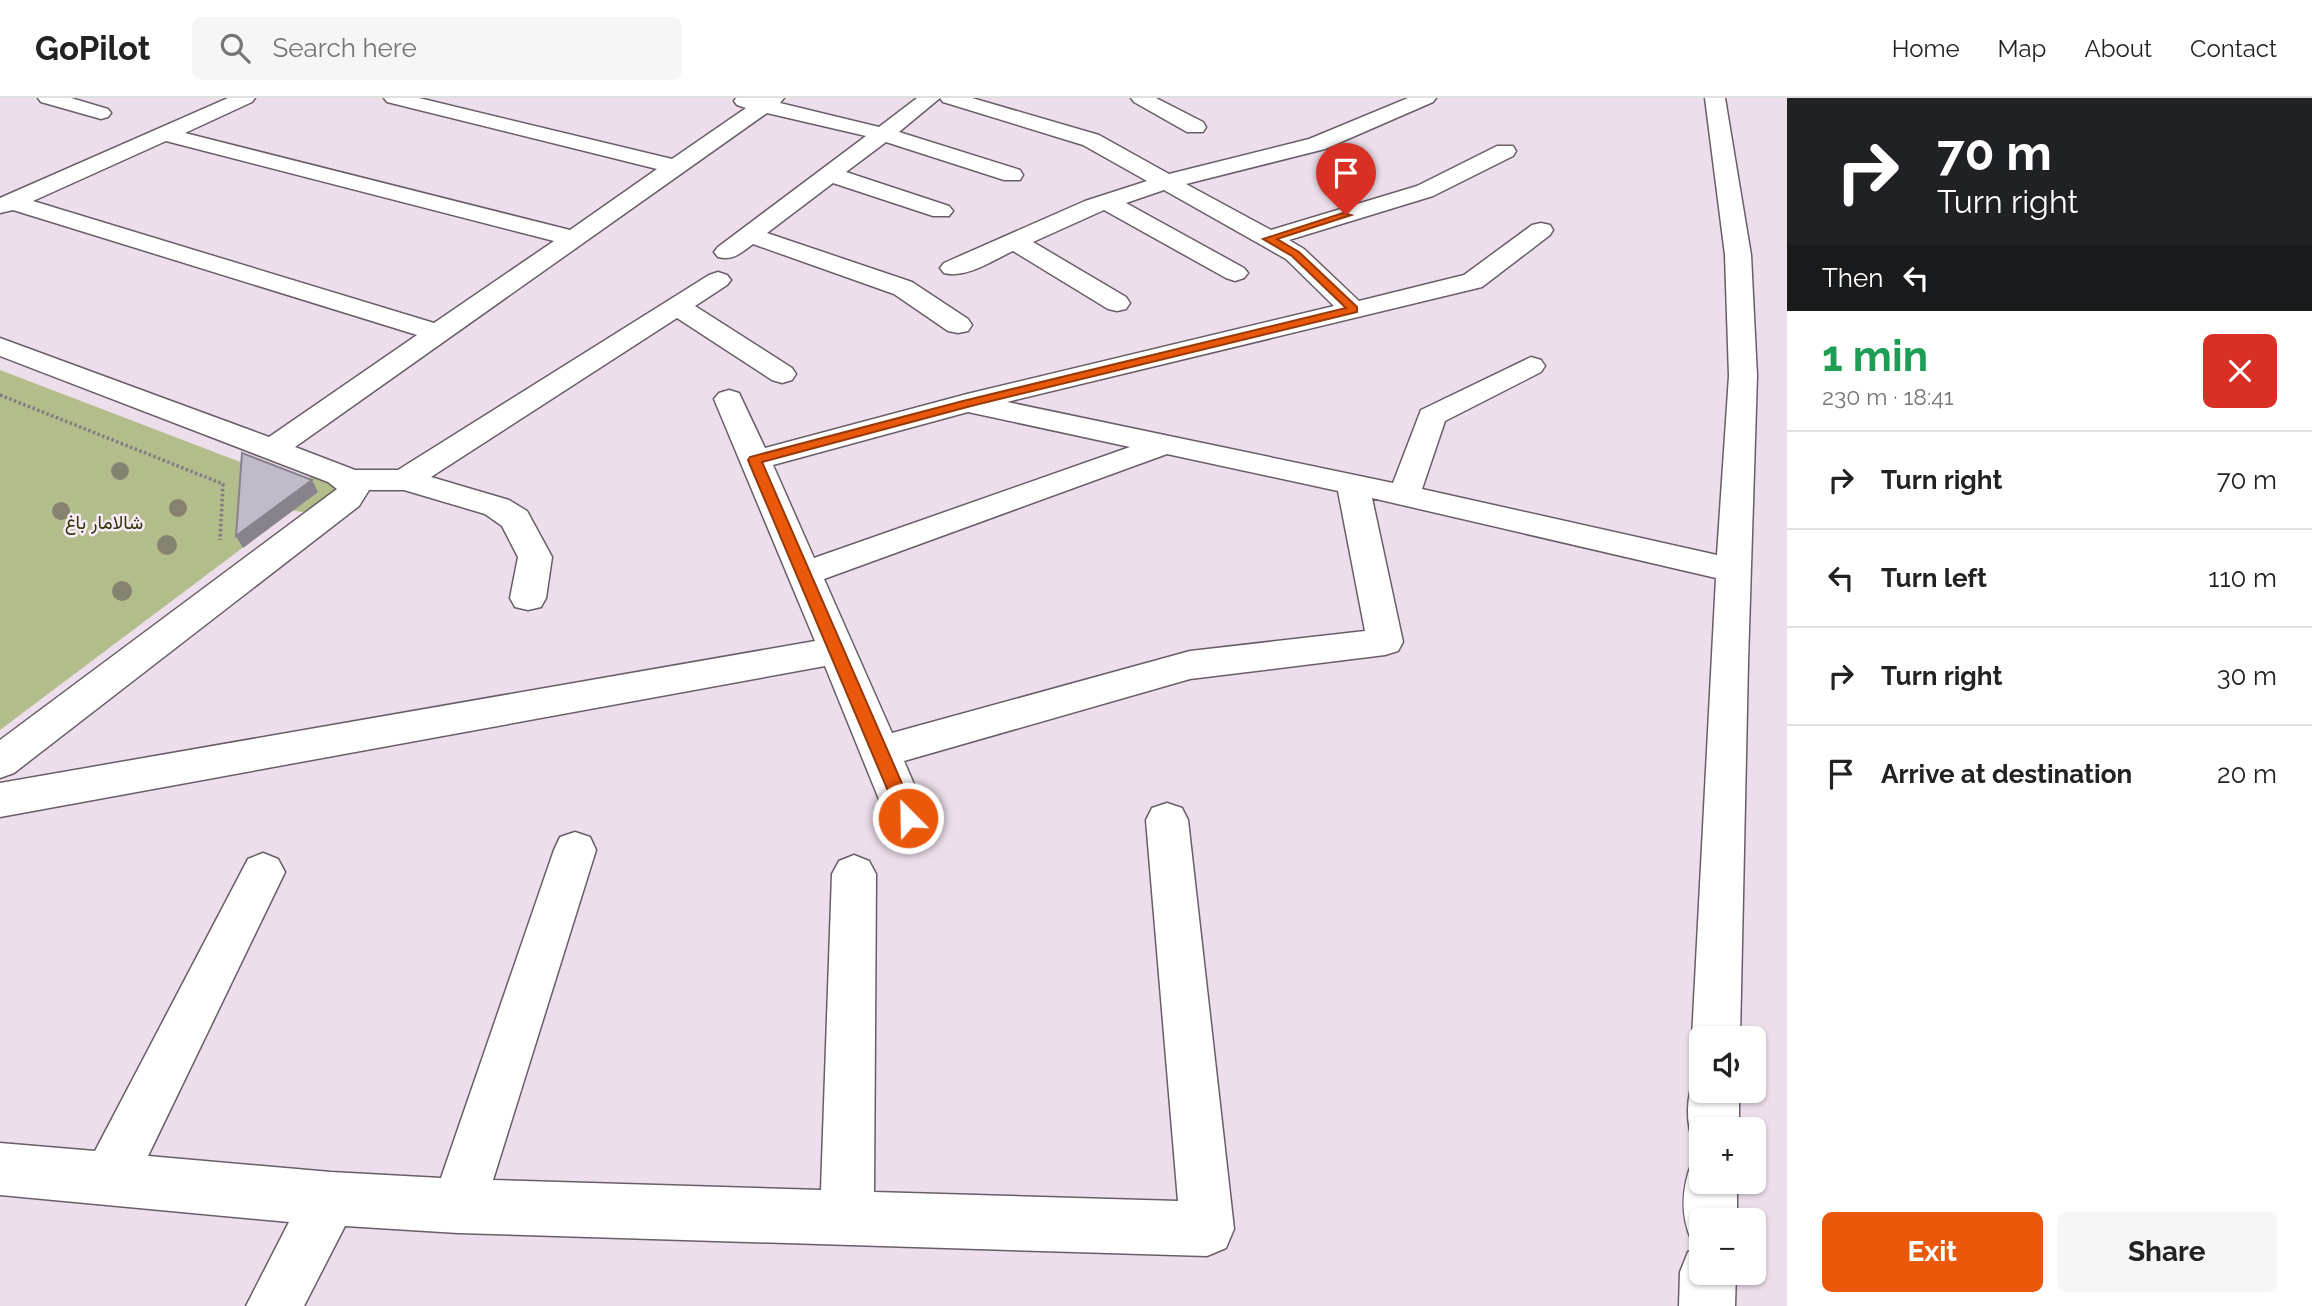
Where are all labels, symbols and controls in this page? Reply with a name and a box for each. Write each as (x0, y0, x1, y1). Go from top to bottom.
search box (192, 17, 682, 80)
text: GoPilot (35, 29, 150, 68)
icon: search (216, 29, 254, 67)
text: Search here (272, 33, 417, 63)
text: Home (1892, 34, 1960, 63)
text: Map (1998, 34, 2046, 63)
text: About (2084, 34, 2152, 63)
text: Contact (2190, 34, 2277, 63)
text: 70 m (1937, 124, 2052, 181)
icon: right (1822, 126, 1913, 217)
pin (1316, 143, 1376, 215)
icon: arrive (1327, 154, 1365, 192)
text: Turn right (1937, 183, 2078, 220)
icon: left (1897, 259, 1935, 297)
text: Then (1822, 263, 1883, 293)
text: 1 min (1822, 332, 1928, 381)
button: close (2203, 334, 2277, 408)
text: 230 m · 18:41 (1822, 383, 1954, 410)
icon: right (1822, 461, 1860, 499)
text: Turn right (1881, 465, 2002, 495)
text: 70 m (2217, 465, 2277, 495)
park label: شالامار باغ (65, 511, 143, 535)
icon: left (1822, 559, 1860, 597)
text: Turn left (1881, 563, 1987, 593)
text: 110 m (2208, 563, 2277, 593)
icon: right (1822, 657, 1860, 695)
text: Turn right (1881, 661, 2002, 691)
text: 30 m (2217, 661, 2277, 691)
icon: arrive (1822, 755, 1860, 793)
text: Arrive at destination (1881, 759, 2132, 789)
text: 20 m (2217, 759, 2277, 789)
position arrow (871, 781, 945, 855)
map controls (1689, 1026, 1766, 1285)
button: sound (1689, 1026, 1766, 1103)
button: + (1689, 1117, 1766, 1194)
button: − (1689, 1208, 1766, 1285)
button: Exit (1822, 1212, 2043, 1292)
button: Share (2057, 1212, 2277, 1292)

